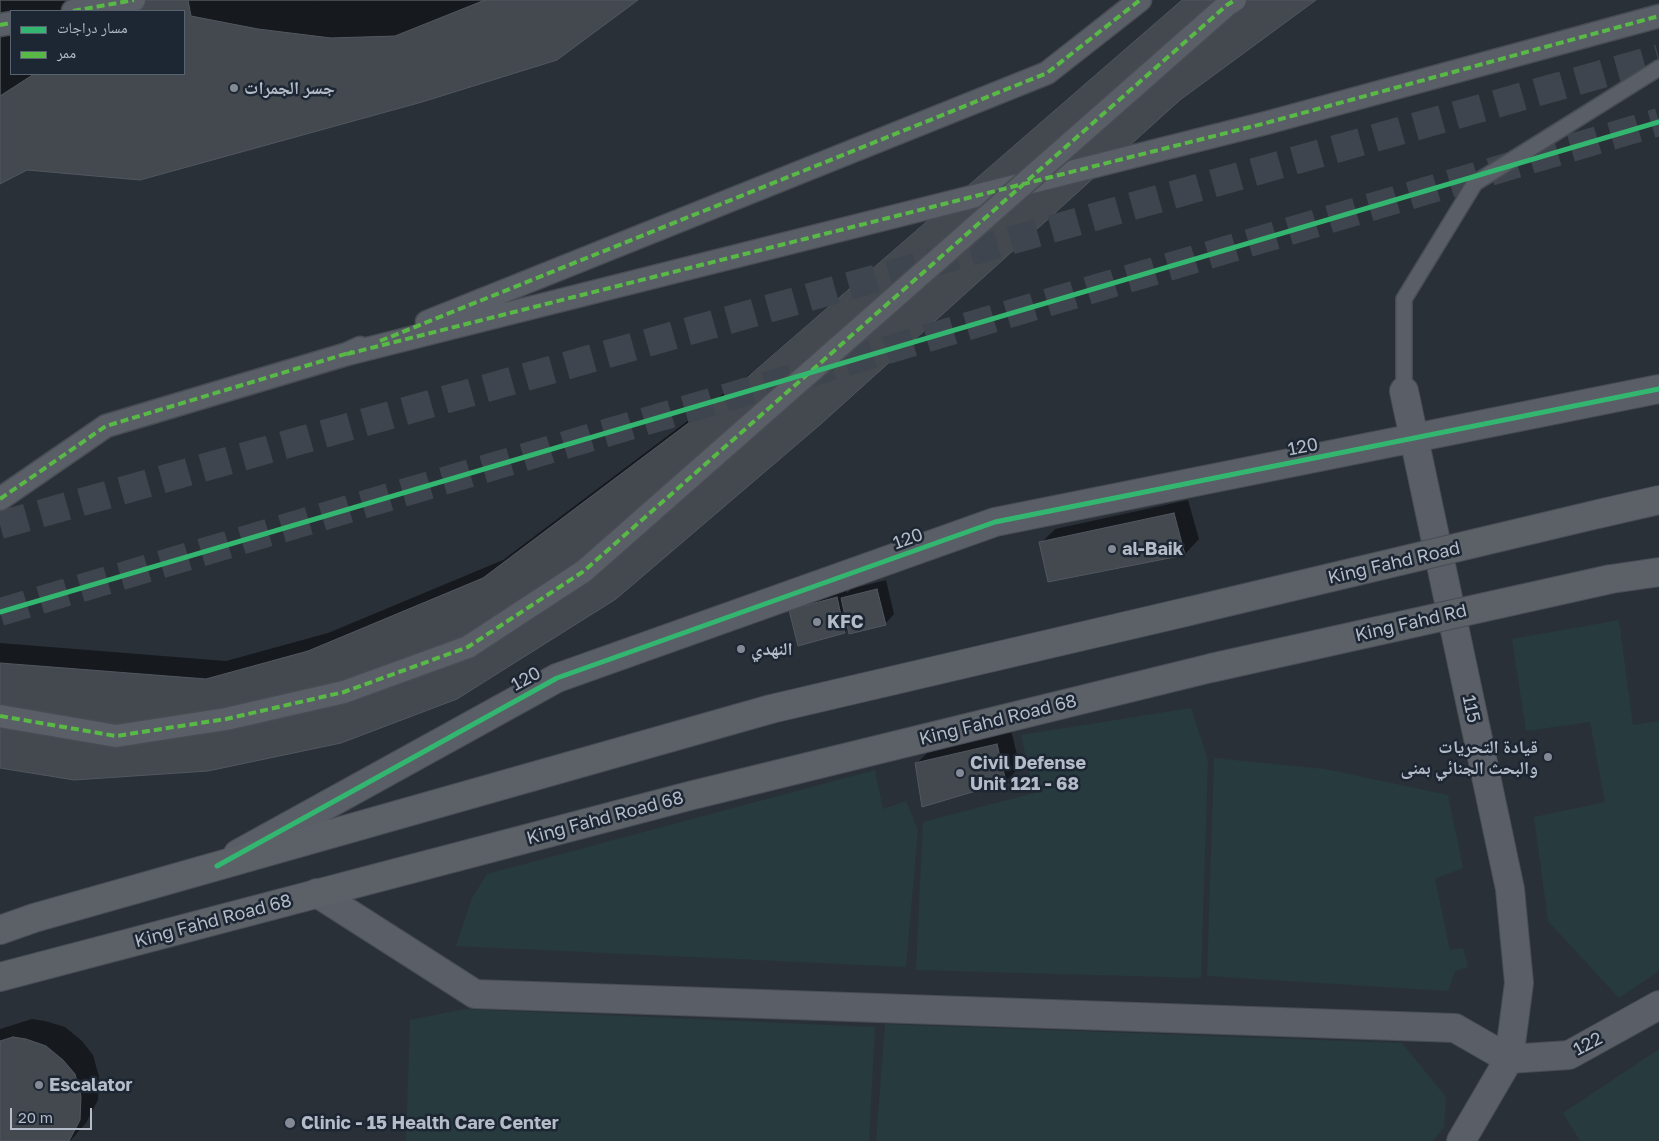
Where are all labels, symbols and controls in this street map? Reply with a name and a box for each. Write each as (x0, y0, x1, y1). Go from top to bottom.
legend (10, 10, 185, 75)
text: مسار دراجات (57, 18, 128, 36)
text: ممر (57, 43, 76, 61)
place label: جسر الجمرات (244, 77, 335, 99)
marker: جسر الجمرات (228, 82, 240, 94)
street label: 120 (1286, 434, 1320, 460)
street label: 120 (890, 524, 926, 554)
street label: King Fahd Road (1326, 537, 1462, 589)
place label: al-Baik (1122, 538, 1183, 560)
marker: al-Baik (1106, 543, 1118, 555)
street label: King Fahd Rd (1353, 600, 1469, 646)
place label: KFC (827, 611, 864, 633)
marker: KFC (811, 616, 823, 628)
place label: النهدي (751, 638, 793, 660)
marker: النهدي (735, 643, 747, 655)
street label: 120 (508, 662, 544, 696)
street label: King Fahd Road 68 (917, 690, 1079, 750)
street label: 115 (1458, 693, 1484, 725)
place label: قيادة التحريات والبحث الجنائي بمنى (1401, 736, 1538, 779)
marker: قيادة التحريات والبحث الجنائي بمنى (1542, 751, 1554, 763)
place label: Civil Defense Unit 121 - 68 (970, 752, 1086, 794)
marker: Civil Defense Unit 121 - 68 (954, 767, 966, 779)
street label: King Fahd Road 68 (524, 787, 686, 849)
street label: King Fahd Road 68 (132, 890, 294, 952)
street label: 122 (1570, 1028, 1606, 1060)
place label: Escalator (49, 1074, 133, 1096)
marker: Escalator (33, 1079, 45, 1091)
scale bar (12, 1098, 95, 1130)
text: 20 m (18, 1108, 53, 1126)
place label: Clinic - 15 Health Care Center (301, 1112, 559, 1134)
marker: Clinic - 15 Health Care Center (283, 1116, 297, 1130)

